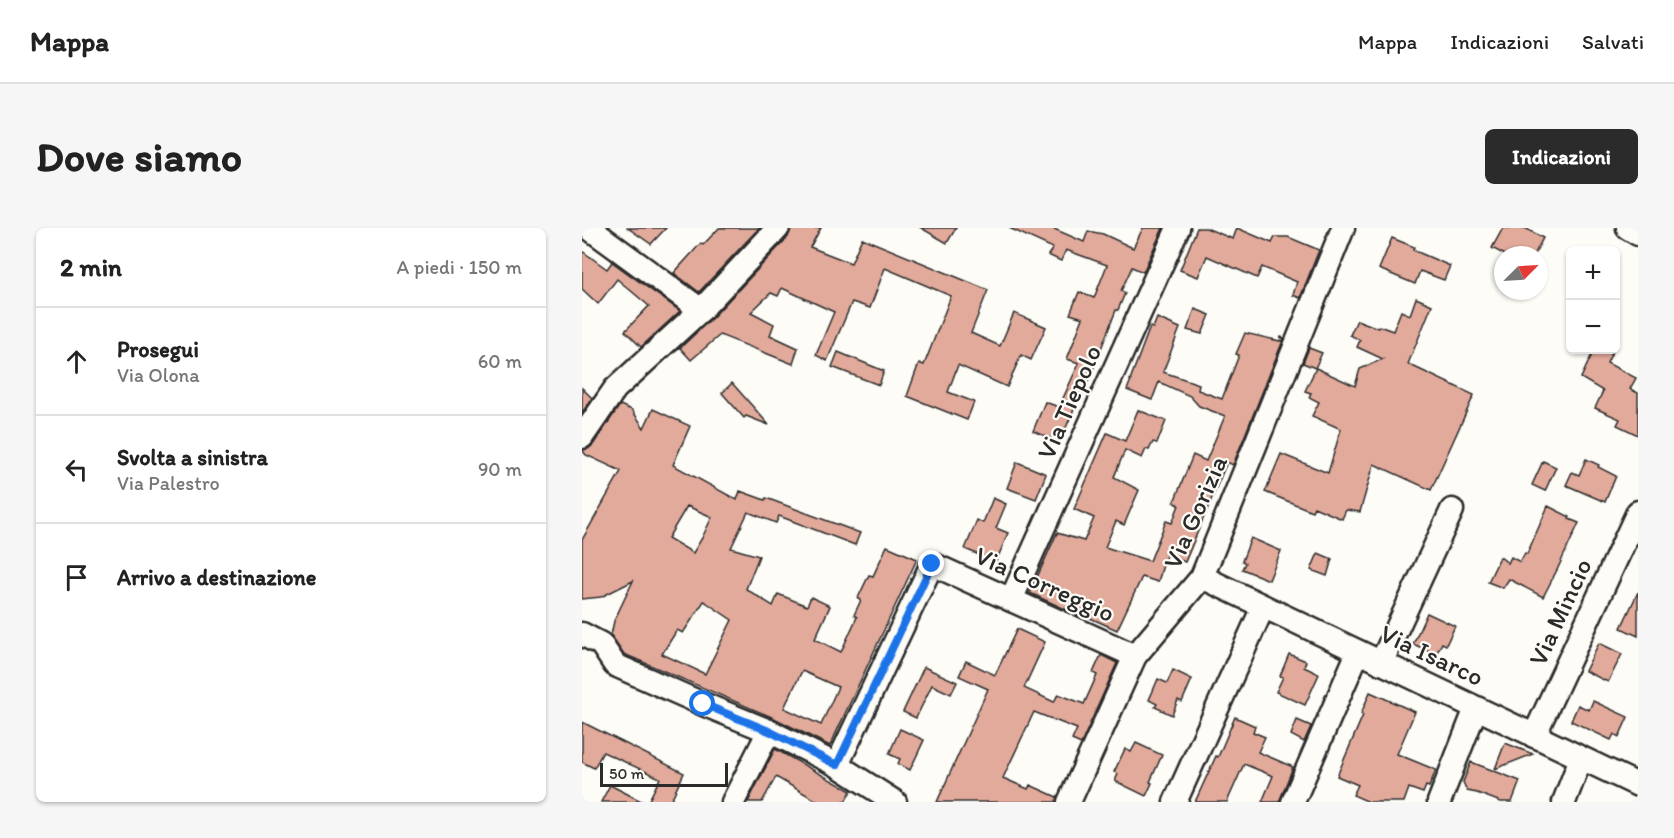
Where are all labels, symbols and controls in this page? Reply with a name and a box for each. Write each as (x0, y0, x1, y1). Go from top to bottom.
text: Mappa (30, 24, 109, 58)
text: Mappa (1358, 29, 1417, 54)
text: Indicazioni (1450, 29, 1549, 54)
text: Salvati (1582, 29, 1644, 54)
button: Indicazioni (1485, 129, 1638, 184)
text: Dove siamo (36, 131, 242, 182)
north arrow (1494, 246, 1548, 300)
map controls (1566, 246, 1620, 354)
button: + (1566, 246, 1620, 300)
text: 2 min (60, 251, 122, 283)
text: A piedi · 150 m (397, 255, 522, 279)
button: − (1566, 300, 1620, 354)
text: Prosegui (117, 336, 199, 363)
street label: Via Tiepolo (1030, 340, 1108, 464)
icon: ahead (60, 345, 93, 378)
text: 60 m (478, 349, 522, 373)
text: Via Olona (117, 363, 200, 387)
text: Svolta a sinistra (117, 444, 268, 471)
street label: Via Gorizia (1156, 450, 1234, 574)
icon: left (60, 453, 93, 486)
text: 90 m (478, 457, 522, 481)
text: Via Palestro (117, 471, 220, 495)
street label: Via Correggio (970, 539, 1120, 629)
route end (918, 550, 944, 576)
street label: Via Mincio (1521, 553, 1599, 671)
icon: arrive (60, 561, 93, 594)
text: Arrivo a destinazione (117, 564, 316, 591)
street label: Via Isarco (1375, 617, 1489, 693)
route start (689, 690, 715, 716)
scale bar (600, 760, 728, 788)
text: 50 m (609, 764, 644, 783)

